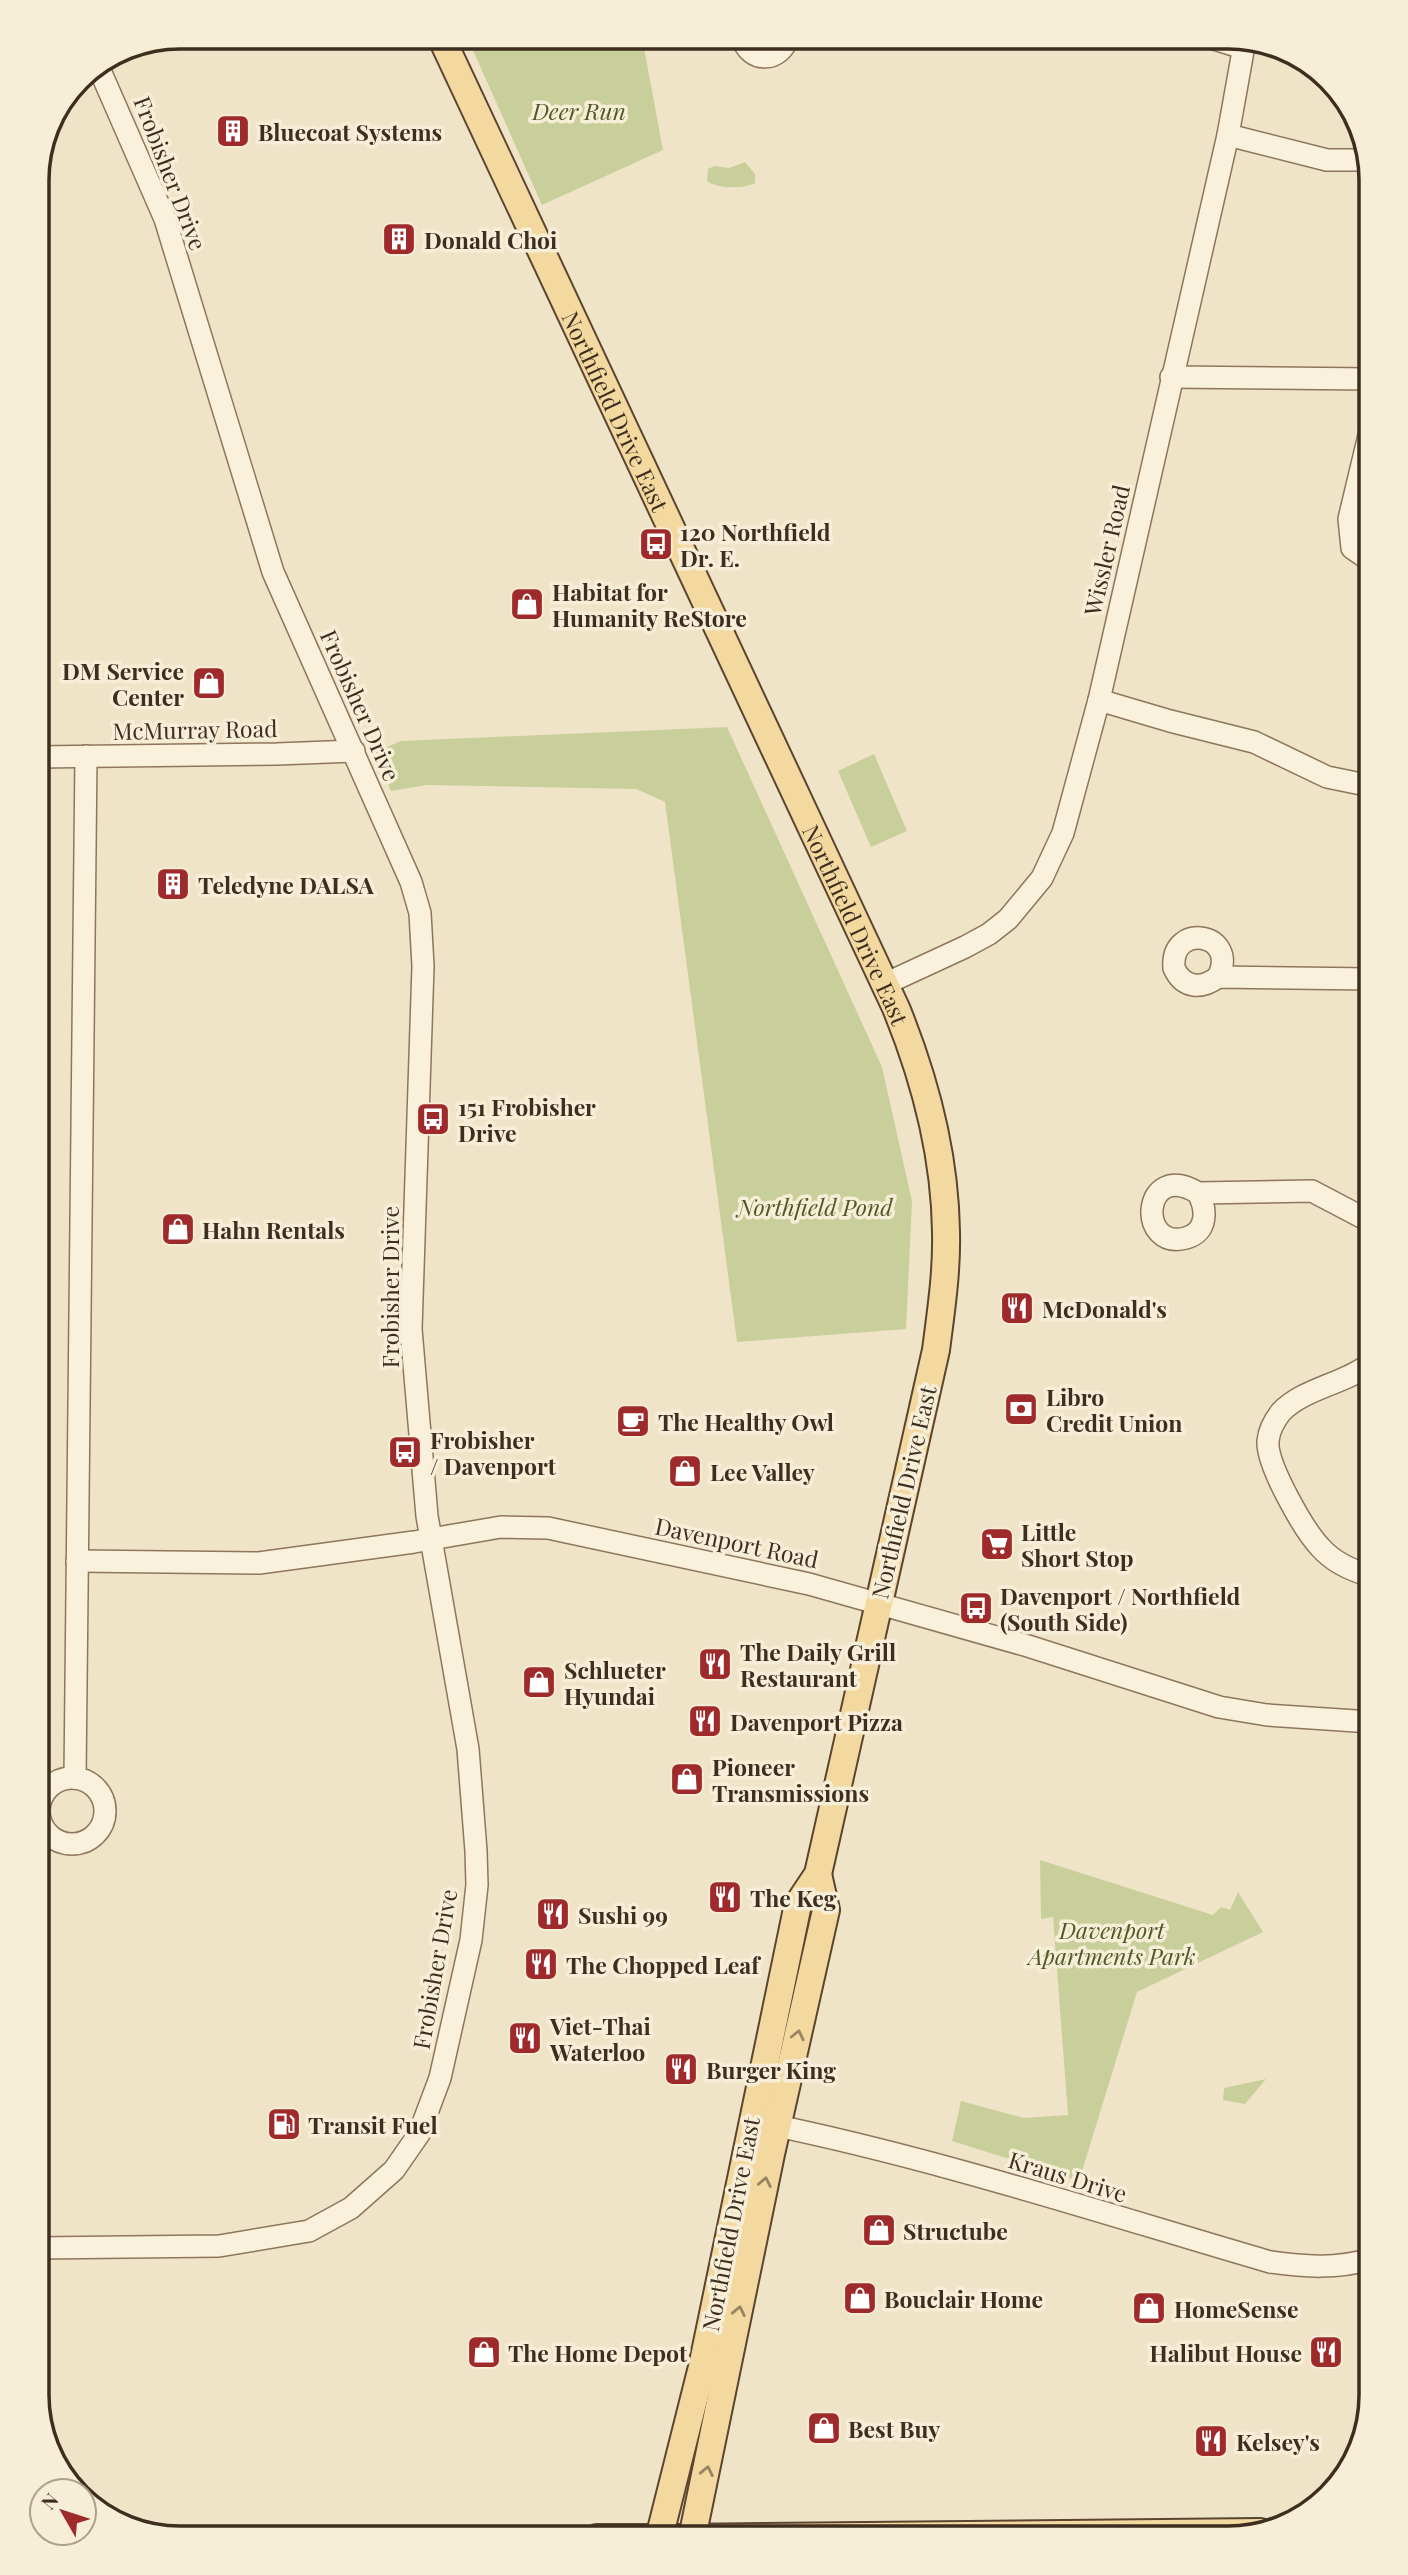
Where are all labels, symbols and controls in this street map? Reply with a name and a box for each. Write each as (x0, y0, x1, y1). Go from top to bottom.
street label: Frobisher Drive (127, 92, 215, 254)
park label: Deer Run (531, 95, 626, 126)
building icon: Bluecoat Systems (214, 112, 252, 150)
place label: Bluecoat Systems (258, 116, 442, 147)
building icon: Donald Choi (380, 220, 418, 258)
place label: Donald Choi (424, 224, 557, 255)
street label: Northfield Drive East (556, 306, 677, 517)
street label: Wissler Road (1076, 482, 1136, 619)
place label: 120 Northfield Dr. E. (680, 516, 831, 573)
bus stop icon: 120 Northfield Dr. E. (637, 525, 675, 563)
place label: Habitat for Humanity ReStore (552, 576, 747, 633)
shop icon: Habitat for Humanity ReStore (508, 585, 546, 623)
street label: Frobisher Drive (314, 625, 408, 785)
place label: DM Service Center (62, 655, 184, 712)
shop icon: DM Service Center (190, 664, 228, 702)
street label: McMurray Road (112, 712, 278, 746)
street label: Northfield Drive East (797, 819, 917, 1030)
building icon: Teledyne DALSA (154, 865, 192, 903)
place label: Teledyne DALSA (198, 869, 375, 900)
place label: 151 Frobisher Drive (458, 1091, 596, 1148)
bus stop icon: 151 Frobisher Drive (414, 1100, 452, 1138)
park label: Northfield Pond (735, 1191, 893, 1222)
street label: Frobisher Drive (374, 1206, 405, 1368)
shop icon: Hahn Rentals (159, 1210, 197, 1248)
place label: Hahn Rentals (202, 1214, 345, 1245)
restaurant icon: McDonald's (998, 1289, 1036, 1327)
place label: McDonald's (1042, 1293, 1167, 1324)
place label: Libro Credit Union (1046, 1381, 1182, 1438)
street label: Northfield Drive East (863, 1382, 943, 1601)
bank icon: Libro Credit Union (1002, 1390, 1040, 1428)
cafe icon: The Healthy Owl (614, 1402, 652, 1440)
place label: The Healthy Owl (658, 1406, 834, 1437)
place label: Frobisher / Davenport (430, 1424, 557, 1481)
bus stop icon: Frobisher / Davenport (386, 1433, 424, 1471)
shop icon: Lee Valley (666, 1452, 704, 1490)
place label: Lee Valley (710, 1456, 815, 1487)
street label: Davenport Road (652, 1510, 822, 1574)
place label: Little Short Stop (1021, 1516, 1134, 1573)
supermarket icon: Little Short Stop (978, 1525, 1016, 1563)
place label: Davenport / Northfield (South Side) (1000, 1580, 1241, 1637)
bus stop icon: Davenport / Northfield (South Side) (957, 1589, 995, 1627)
place label: The Daily Grill Restaurant (740, 1636, 896, 1693)
restaurant icon: The Daily Grill Restaurant (696, 1645, 734, 1683)
place label: Schlueter Hyundai (564, 1654, 666, 1711)
shop icon: Schlueter Hyundai (520, 1663, 558, 1701)
restaurant icon: Davenport Pizza (686, 1702, 724, 1740)
place label: Davenport Pizza (730, 1706, 903, 1737)
place label: Pioneer Transmissions (712, 1751, 869, 1808)
shop icon: Pioneer Transmissions (668, 1760, 706, 1798)
restaurant icon: The Keg (706, 1878, 744, 1916)
place label: The Keg (750, 1882, 837, 1913)
street label: Frobisher Drive (405, 1886, 463, 2052)
restaurant icon: Sushi 99 (534, 1895, 572, 1933)
place label: Sushi 99 (578, 1899, 668, 1930)
park label: Davenport Apartments Park (1026, 1914, 1196, 1971)
restaurant icon: The Chopped Leaf (522, 1945, 560, 1983)
place label: The Chopped Leaf (566, 1949, 761, 1980)
place label: Viet-Thai Waterloo (549, 2010, 651, 2067)
restaurant icon: Viet-Thai Waterloo (506, 2019, 544, 2057)
one-way arrow (790, 2029, 804, 2041)
restaurant icon: Burger King (662, 2050, 700, 2088)
place label: Burger King (706, 2054, 836, 2085)
fuel station icon: Transit Fuel (265, 2105, 303, 2143)
place label: Transit Fuel (308, 2109, 438, 2140)
street label: Northfield Drive East (694, 2113, 766, 2334)
street label: Kraus Drive (1005, 2143, 1131, 2209)
one-way arrow (757, 2176, 772, 2188)
shop icon: Structube (860, 2211, 898, 2249)
place label: Structube (903, 2215, 1008, 2246)
shop icon: Bouclair Home (841, 2279, 879, 2317)
place label: Bouclair Home (884, 2283, 1043, 2314)
shop icon: HomeSense (1130, 2289, 1168, 2327)
place label: HomeSense (1174, 2293, 1299, 2324)
one-way arrow (731, 2305, 746, 2317)
shop icon: The Home Depot (465, 2333, 503, 2371)
restaurant icon: Halibut House (1307, 2333, 1345, 2371)
place label: The Home Depot (508, 2337, 688, 2368)
place label: Halibut House (1150, 2337, 1302, 2368)
shop icon: Best Buy (805, 2409, 843, 2447)
place label: Best Buy (848, 2413, 940, 2444)
restaurant icon: Kelsey's (1192, 2422, 1230, 2460)
place label: Kelsey's (1236, 2426, 1320, 2457)
one-way arrow (698, 2465, 713, 2477)
north arrow (28, 2477, 98, 2547)
text: N (35, 2487, 64, 2514)

